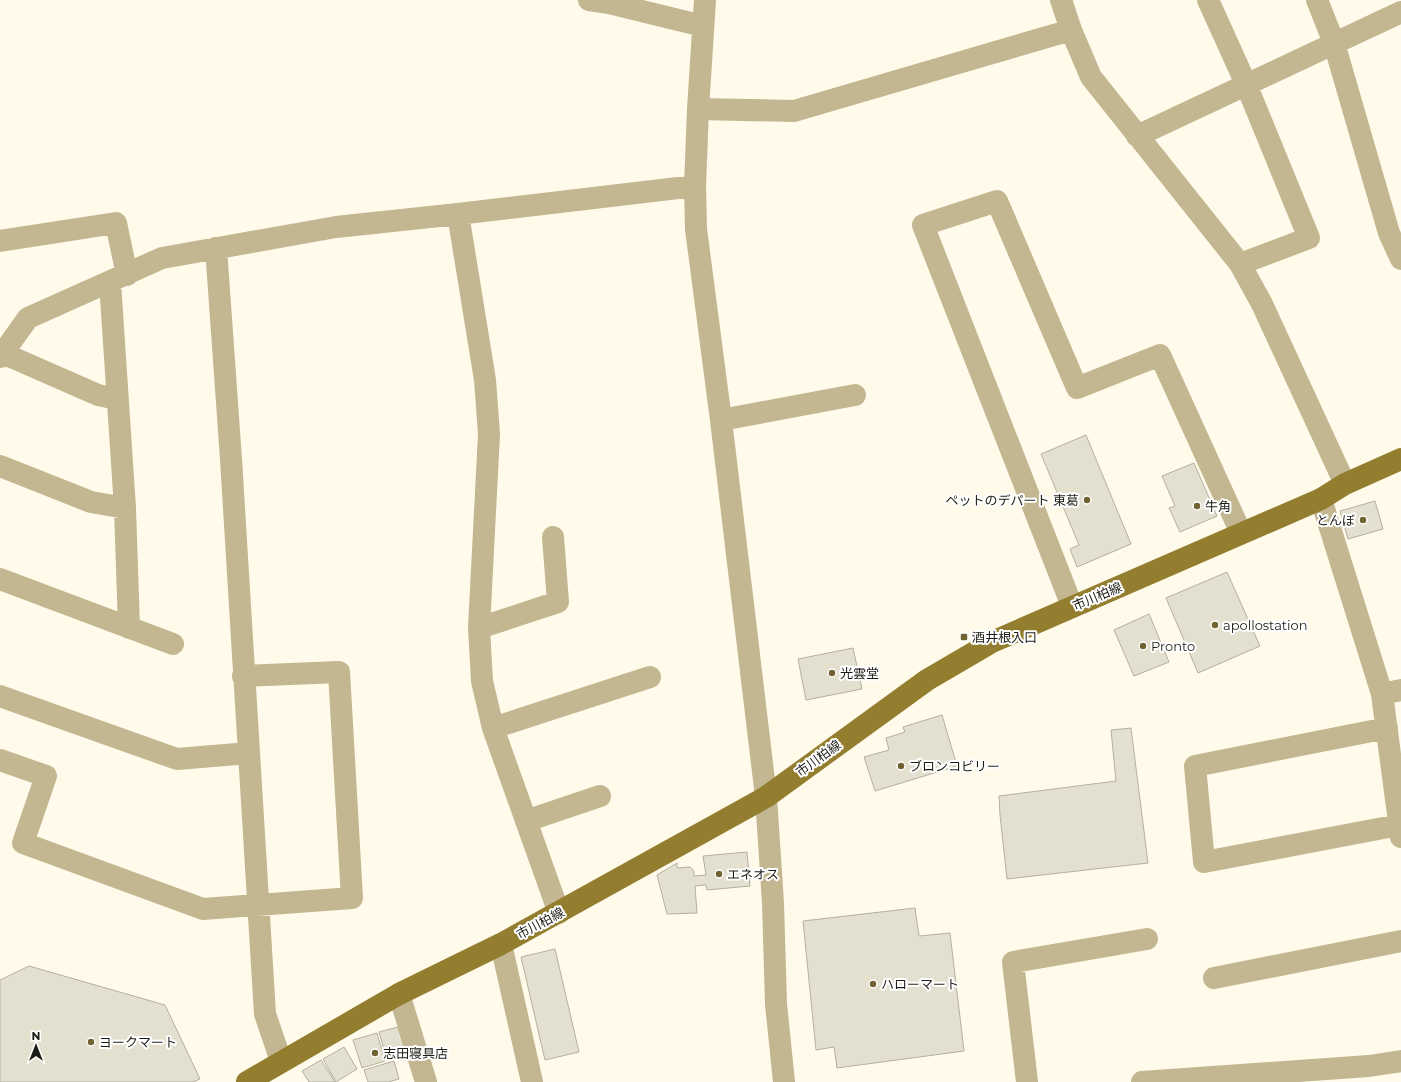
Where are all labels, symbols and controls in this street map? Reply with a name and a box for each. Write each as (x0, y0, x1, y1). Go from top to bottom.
place label: ペットのデパート 東葛 (946, 492, 1079, 508)
marker: ペットのデパート 東葛 (1082, 495, 1092, 505)
place label: 牛角 (1205, 498, 1231, 514)
marker: 牛角 (1192, 501, 1202, 511)
place label: とんぼ (1316, 512, 1355, 528)
marker: とんぼ (1358, 515, 1368, 525)
street label: 市川柏線 (1070, 578, 1124, 614)
place label: apollostation (1223, 617, 1308, 633)
marker: apollostation (1210, 620, 1220, 630)
place label: 酒井根入口 (972, 629, 1037, 645)
marker: 酒井根入口 (959, 632, 969, 642)
place label: Pronto (1151, 638, 1195, 654)
marker: Pronto (1138, 641, 1148, 651)
place label: 光雲堂 (840, 665, 879, 681)
marker: 光雲堂 (827, 668, 837, 678)
street label: 市川柏線 (792, 736, 844, 780)
place label: ブロンコビリー (909, 758, 1000, 774)
marker: ブロンコビリー (896, 761, 906, 771)
place label: エネオス (727, 866, 779, 882)
marker: エネオス (714, 869, 724, 879)
street label: 市川柏線 (513, 904, 567, 942)
place label: ハローマート (881, 976, 959, 992)
marker: ハローマート (868, 979, 878, 989)
north arrow (16, 1026, 56, 1066)
text: N (32, 1029, 40, 1043)
place label: ヨークマート (99, 1034, 177, 1050)
marker: ヨークマート (86, 1037, 96, 1047)
place label: 志田寝具店 (383, 1045, 448, 1061)
marker: 志田寝具店 (370, 1048, 380, 1058)

